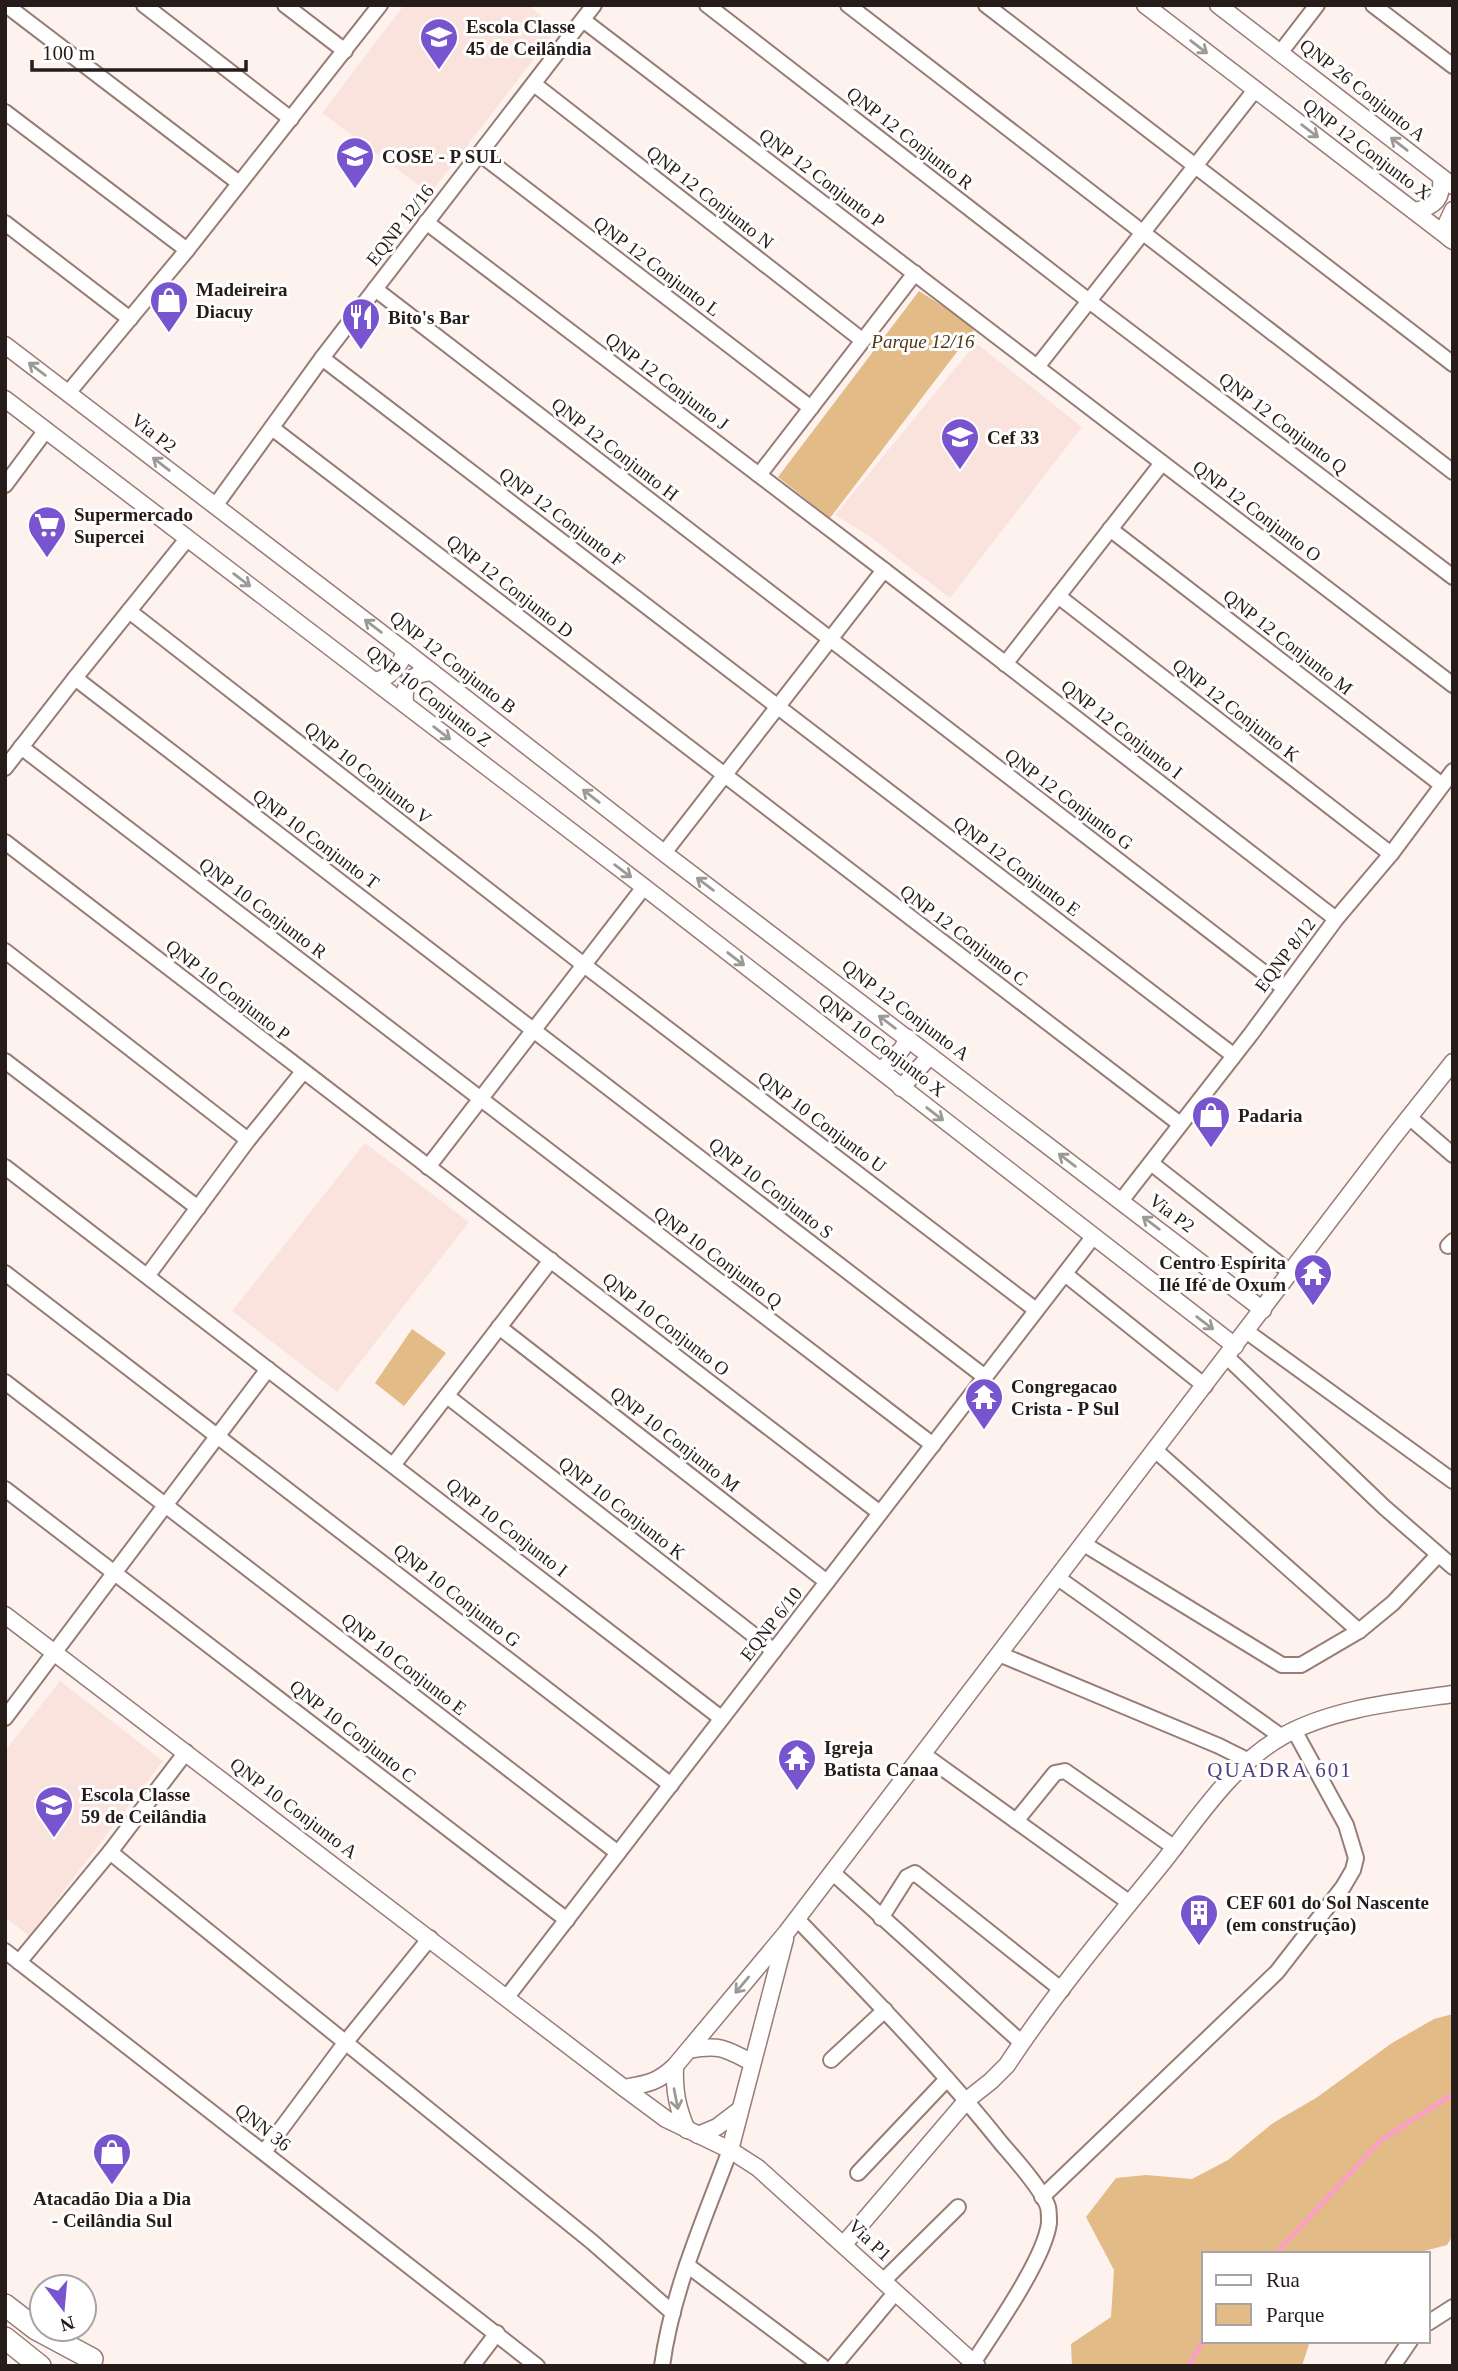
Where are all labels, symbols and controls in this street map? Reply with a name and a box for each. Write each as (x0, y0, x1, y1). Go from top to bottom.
school or university icon: Escola Classe 45 de Ceilândia (418, 16, 460, 71)
place label: Escola Classe 45 de Ceilândia (466, 16, 592, 59)
scale bar (32, 28, 245, 72)
street label: QNP 26 Conjunto A (1296, 34, 1430, 146)
one-way arrow (1189, 39, 1208, 54)
text: 100 m (42, 41, 95, 65)
street label: QNP 12 Conjunto R (843, 82, 977, 194)
street label: QNP 12 Conjunto X (1299, 94, 1435, 204)
street label: QNP 12 Conjunto P (755, 124, 889, 232)
one-way arrow (1300, 124, 1318, 139)
school or university icon: COSE - P SUL (334, 135, 376, 190)
one-way arrow (1390, 137, 1408, 152)
street label: QNP 12 Conjunto N (642, 141, 778, 253)
place label: COSE - P SUL (382, 146, 502, 167)
street label: EQNP 12/16 (362, 180, 438, 270)
street label: QNP 12 Conjunto L (590, 212, 724, 320)
shop icon: Madeireira Diacuy (148, 279, 190, 334)
place label: Madeireira Diacuy (196, 279, 288, 322)
restaurant icon: Bito's Bar (340, 296, 382, 351)
place label: Bito's Bar (388, 307, 470, 328)
street label: QNP 12 Conjunto J (601, 328, 733, 434)
park label: Parque 12/16 (870, 331, 975, 352)
one-way arrow (28, 361, 46, 376)
street label: QNP 12 Conjunto Q (1215, 368, 1351, 478)
street label: QNP 12 Conjunto H (547, 393, 683, 505)
street label: Via P2 (127, 409, 181, 457)
school or university icon: Cef 33 (939, 416, 981, 471)
place label: Cef 33 (987, 427, 1039, 448)
street label: QNP 12 Conjunto O (1189, 456, 1325, 566)
one-way arrow (152, 457, 171, 472)
street label: QNP 12 Conjunto F (495, 463, 629, 571)
supermarket icon: Supermercado Supercei (26, 504, 68, 559)
place label: Supermercado Supercei (74, 504, 193, 547)
street label: QNP 12 Conjunto D (442, 530, 578, 642)
one-way arrow (232, 573, 251, 588)
street label: QNP 12 Conjunto M (1219, 585, 1357, 699)
street label: QNP 12 Conjunto B (386, 606, 520, 718)
one-way arrow (364, 619, 382, 634)
street label: QNP 10 Conjunto Z (362, 641, 496, 751)
street label: QNP 12 Conjunto K (1168, 654, 1304, 766)
street label: QNP 12 Conjunto I (1057, 675, 1187, 783)
street label: QNP 10 Conjunto V (301, 717, 436, 829)
one-way arrow (433, 726, 451, 741)
street label: QNP 12 Conjunto G (1001, 744, 1137, 854)
street label: QNP 10 Conjunto T (249, 785, 384, 894)
one-way arrow (582, 788, 601, 803)
street label: QNP 12 Conjunto E (950, 812, 1084, 920)
street label: QNP 10 Conjunto R (195, 853, 331, 963)
one-way arrow (613, 864, 632, 879)
one-way arrow (697, 877, 715, 892)
street label: QNP 12 Conjunto C (896, 880, 1032, 990)
street label: EQNP 8/12 (1250, 914, 1320, 996)
street label: QNP 10 Conjunto P (162, 935, 294, 1045)
one-way arrow (727, 951, 745, 966)
street label: QNP 12 Conjunto A (838, 955, 974, 1065)
street label: QNP 10 Conjunto X (814, 989, 950, 1101)
one-way arrow (878, 1014, 896, 1029)
street label: QNP 10 Conjunto U (754, 1067, 890, 1177)
shop icon: Padaria (1190, 1094, 1232, 1149)
place label: Padaria (1238, 1105, 1303, 1126)
one-way arrow (925, 1107, 943, 1122)
street label: QNP 10 Conjunto S (705, 1133, 837, 1243)
one-way arrow (1058, 1153, 1077, 1167)
street label: Via P2 (1145, 1189, 1199, 1237)
street label: QNP 10 Conjunto Q (650, 1202, 786, 1312)
one-way arrow (1142, 1216, 1160, 1231)
place label: Centro Espírita Ilé Ifé de Oxum (1159, 1252, 1286, 1295)
temple icon: Centro Espírita Ilé Ifé de Oxum (1292, 1252, 1334, 1307)
street label: QNP 10 Conjunto O (598, 1268, 734, 1380)
one-way arrow (1196, 1316, 1214, 1331)
temple icon: Congregacao Crista - P Sul (963, 1376, 1005, 1431)
place label: Congregacao Crista - P Sul (1011, 1376, 1119, 1419)
street label: QNP 10 Conjunto M (606, 1382, 744, 1496)
street label: QNP 10 Conjunto K (554, 1452, 690, 1564)
street label: QNP 10 Conjunto I (442, 1473, 572, 1581)
street label: QNP 10 Conjunto G (389, 1539, 525, 1651)
street label: EQNP 6/10 (736, 1583, 806, 1665)
street label: QNP 10 Conjunto E (337, 1609, 471, 1719)
street label: QNP 10 Conjunto C (286, 1675, 420, 1787)
temple icon: Igreja Batista Canaa (776, 1737, 818, 1792)
place label: Igreja Batista Canaa (824, 1737, 939, 1780)
street label: QNP 10 Conjunto A (226, 1753, 362, 1863)
district label: QUADRA 601 (1207, 1758, 1353, 1782)
school or university icon: Escola Classe 59 de Ceilândia (33, 1784, 75, 1839)
place label: Escola Classe 59 de Ceilândia (81, 1784, 207, 1827)
building icon: CEF 601 do Sol Nascente (em construção) (1178, 1892, 1220, 1947)
place label: CEF 601 do Sol Nascente (em construção) (1226, 1892, 1429, 1936)
one-way arrow (735, 1976, 750, 1994)
one-way arrow (671, 2087, 684, 2109)
street label: QNN 36 (231, 2099, 295, 2155)
shop icon: Atacadão Dia a Dia - Ceilândia Sul (91, 2131, 133, 2186)
place label: Atacadão Dia a Dia - Ceilândia Sul (33, 2188, 191, 2231)
street label: Via P1 (844, 2215, 896, 2265)
legend (1202, 2252, 1430, 2343)
text: Rua (1266, 2268, 1301, 2292)
north arrow (28, 2273, 98, 2343)
text: Parque (1266, 2303, 1324, 2327)
text: N (58, 2312, 77, 2336)

